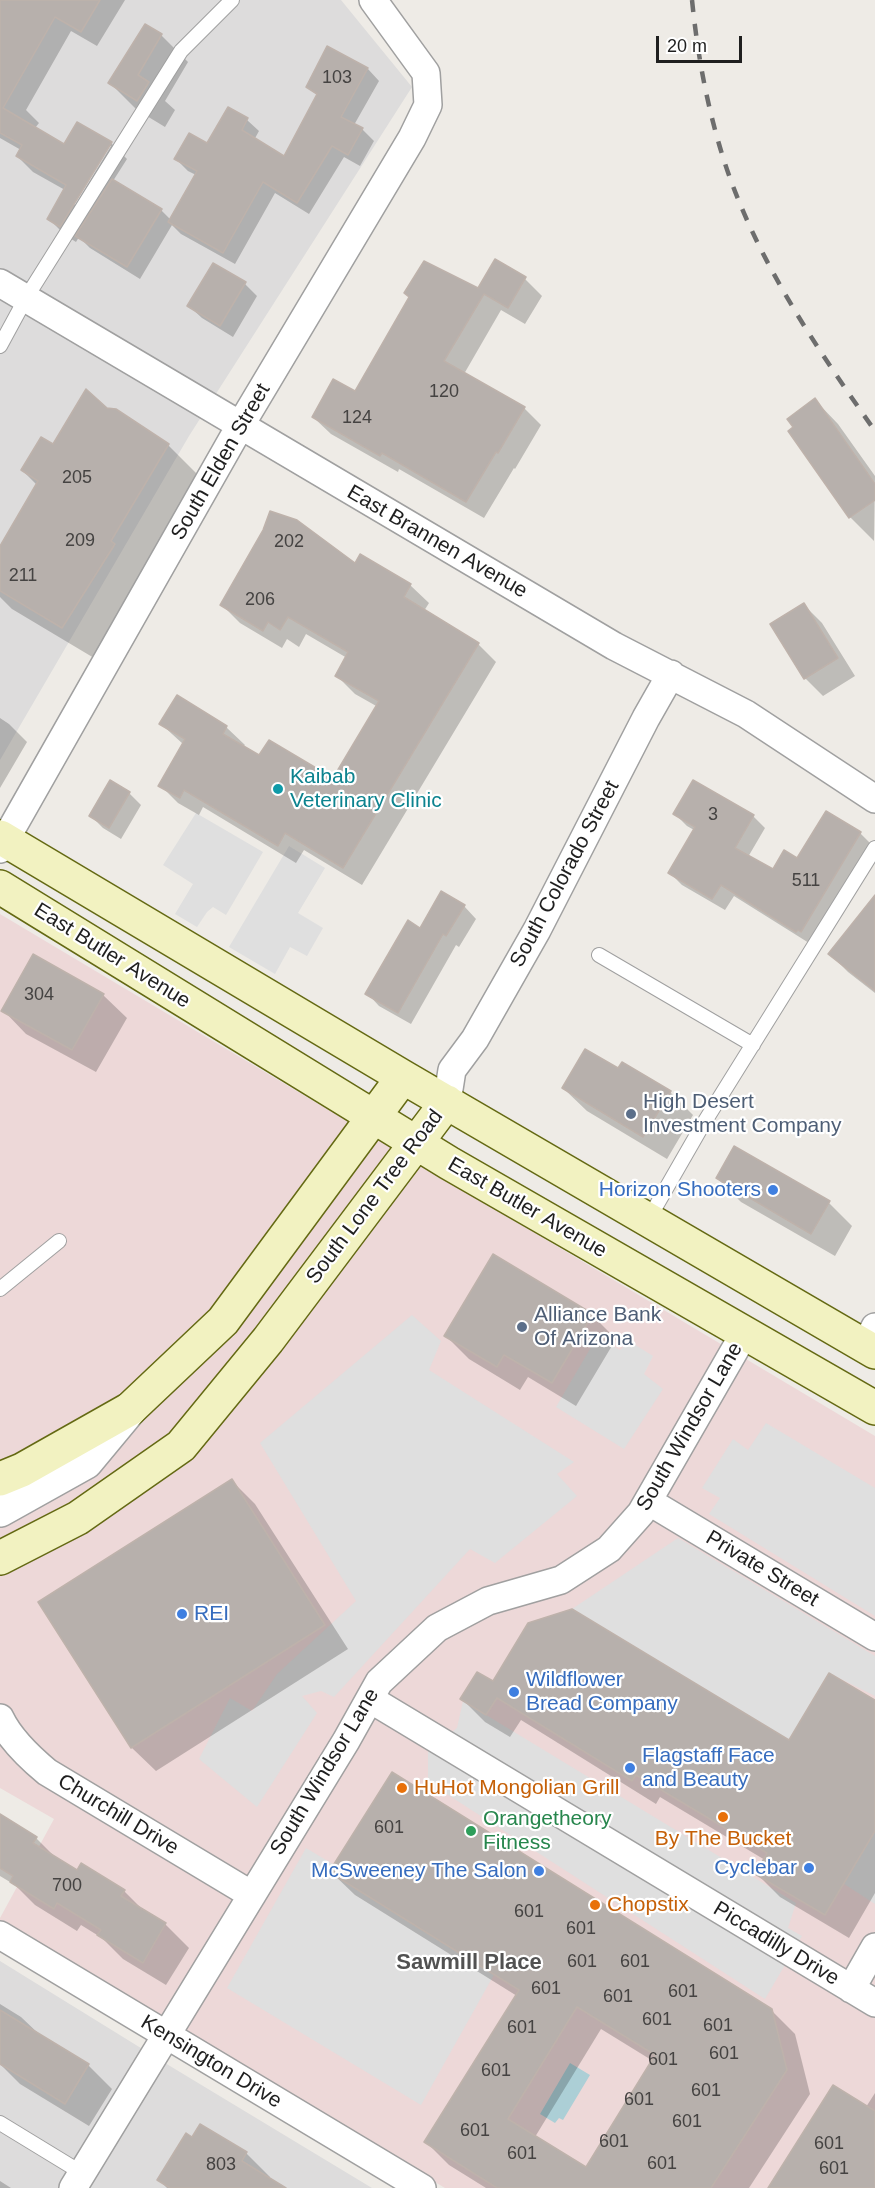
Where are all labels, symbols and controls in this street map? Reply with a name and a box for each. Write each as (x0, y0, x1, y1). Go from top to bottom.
scale bar (659, 24, 744, 62)
text: 20 m (667, 36, 707, 56)
house number: 103 (322, 67, 352, 89)
street label: South Elden Street (166, 379, 276, 545)
house number: 120 (429, 381, 459, 403)
house number: 124 (342, 407, 372, 429)
house number: 205 (62, 467, 92, 489)
street label: East Brannen Avenue (342, 480, 532, 604)
house number: 209 (65, 530, 95, 552)
house number: 202 (274, 531, 304, 553)
house number: 211 (9, 565, 37, 587)
house number: 206 (245, 589, 275, 611)
place label: Kaibab Veterinary Clinic (290, 764, 442, 814)
street label: South Colorado Street (505, 776, 625, 972)
marker: Kaibab Veterinary Clinic (271, 782, 285, 796)
house number: 3 (708, 804, 718, 826)
house number: 511 (792, 870, 820, 892)
street label: East Butler Avenue (29, 898, 195, 1014)
house number: 304 (24, 984, 54, 1006)
place label: High Desert Investment Company (643, 1089, 841, 1139)
street label: South Lone Tree Road (301, 1105, 449, 1289)
marker: High Desert Investment Company (624, 1107, 638, 1121)
street label: East Butler Avenue (443, 1152, 611, 1264)
place label: Horizon Shooters (599, 1177, 761, 1203)
marker: Horizon Shooters (766, 1183, 780, 1197)
place label: Alliance Bank Of Arizona (534, 1302, 661, 1352)
marker: Alliance Bank Of Arizona (515, 1320, 529, 1334)
street label: South Windsor Lane (632, 1338, 748, 1516)
street label: Private Street (701, 1525, 823, 1613)
place label: REI (194, 1601, 229, 1627)
marker: REI (175, 1607, 189, 1621)
place label: Wildflower Bread Company (526, 1667, 678, 1717)
street label: South Windsor Lane (265, 1684, 385, 1860)
marker: Wildflower Bread Company (507, 1685, 521, 1699)
place label: Flagstaff Face and Beauty (642, 1743, 775, 1793)
marker: Flagstaff Face and Beauty (623, 1761, 637, 1775)
street label: Churchill Drive (53, 1769, 183, 1861)
place label: HuHot Mongolian Grill (414, 1775, 619, 1801)
marker: HuHot Mongolian Grill (395, 1781, 409, 1795)
place label: Orangetheory Fitness (483, 1806, 611, 1856)
marker: By The Bucket (716, 1810, 730, 1824)
house number: 601 (374, 1817, 404, 1839)
marker: Orangetheory Fitness (464, 1824, 478, 1838)
place label: By The Bucket (655, 1826, 791, 1852)
place label: Cyclebar (714, 1855, 797, 1881)
place label: McSweeney The Salon (311, 1858, 527, 1884)
marker: Cyclebar (802, 1861, 816, 1875)
marker: McSweeney The Salon (532, 1864, 546, 1878)
house number: 700 (52, 1875, 82, 1897)
place label: Chopstix (607, 1892, 689, 1918)
street label: Piccadilly Drive (708, 1897, 844, 1991)
marker: Chopstix (588, 1898, 602, 1912)
house number: 601 (514, 1901, 544, 1923)
house number: 601 (566, 1918, 596, 1940)
district label: Sawmill Place (396, 1950, 542, 1976)
house number: 601 (567, 1951, 597, 1973)
house number: 601 (620, 1951, 650, 1973)
house number: 601 (531, 1978, 561, 2000)
house number: 601 (668, 1981, 698, 2003)
house number: 601 (603, 1986, 633, 2008)
house number: 601 (642, 2009, 672, 2031)
street label: Kensington Drive (136, 2010, 286, 2114)
house number: 601 (703, 2015, 733, 2037)
house number: 601 (507, 2017, 537, 2039)
house number: 601 (709, 2043, 739, 2065)
house number: 601 (648, 2049, 678, 2071)
house number: 601 (481, 2060, 511, 2082)
house number: 601 (691, 2080, 721, 2102)
house number: 601 (624, 2089, 654, 2111)
house number: 601 (672, 2111, 702, 2133)
house number: 601 (460, 2120, 490, 2142)
house number: 601 (599, 2131, 629, 2153)
house number: 601 (814, 2133, 844, 2155)
house number: 601 (507, 2143, 537, 2165)
house number: 601 (647, 2153, 677, 2175)
house number: 803 (206, 2154, 236, 2176)
house number: 601 (819, 2158, 849, 2180)

